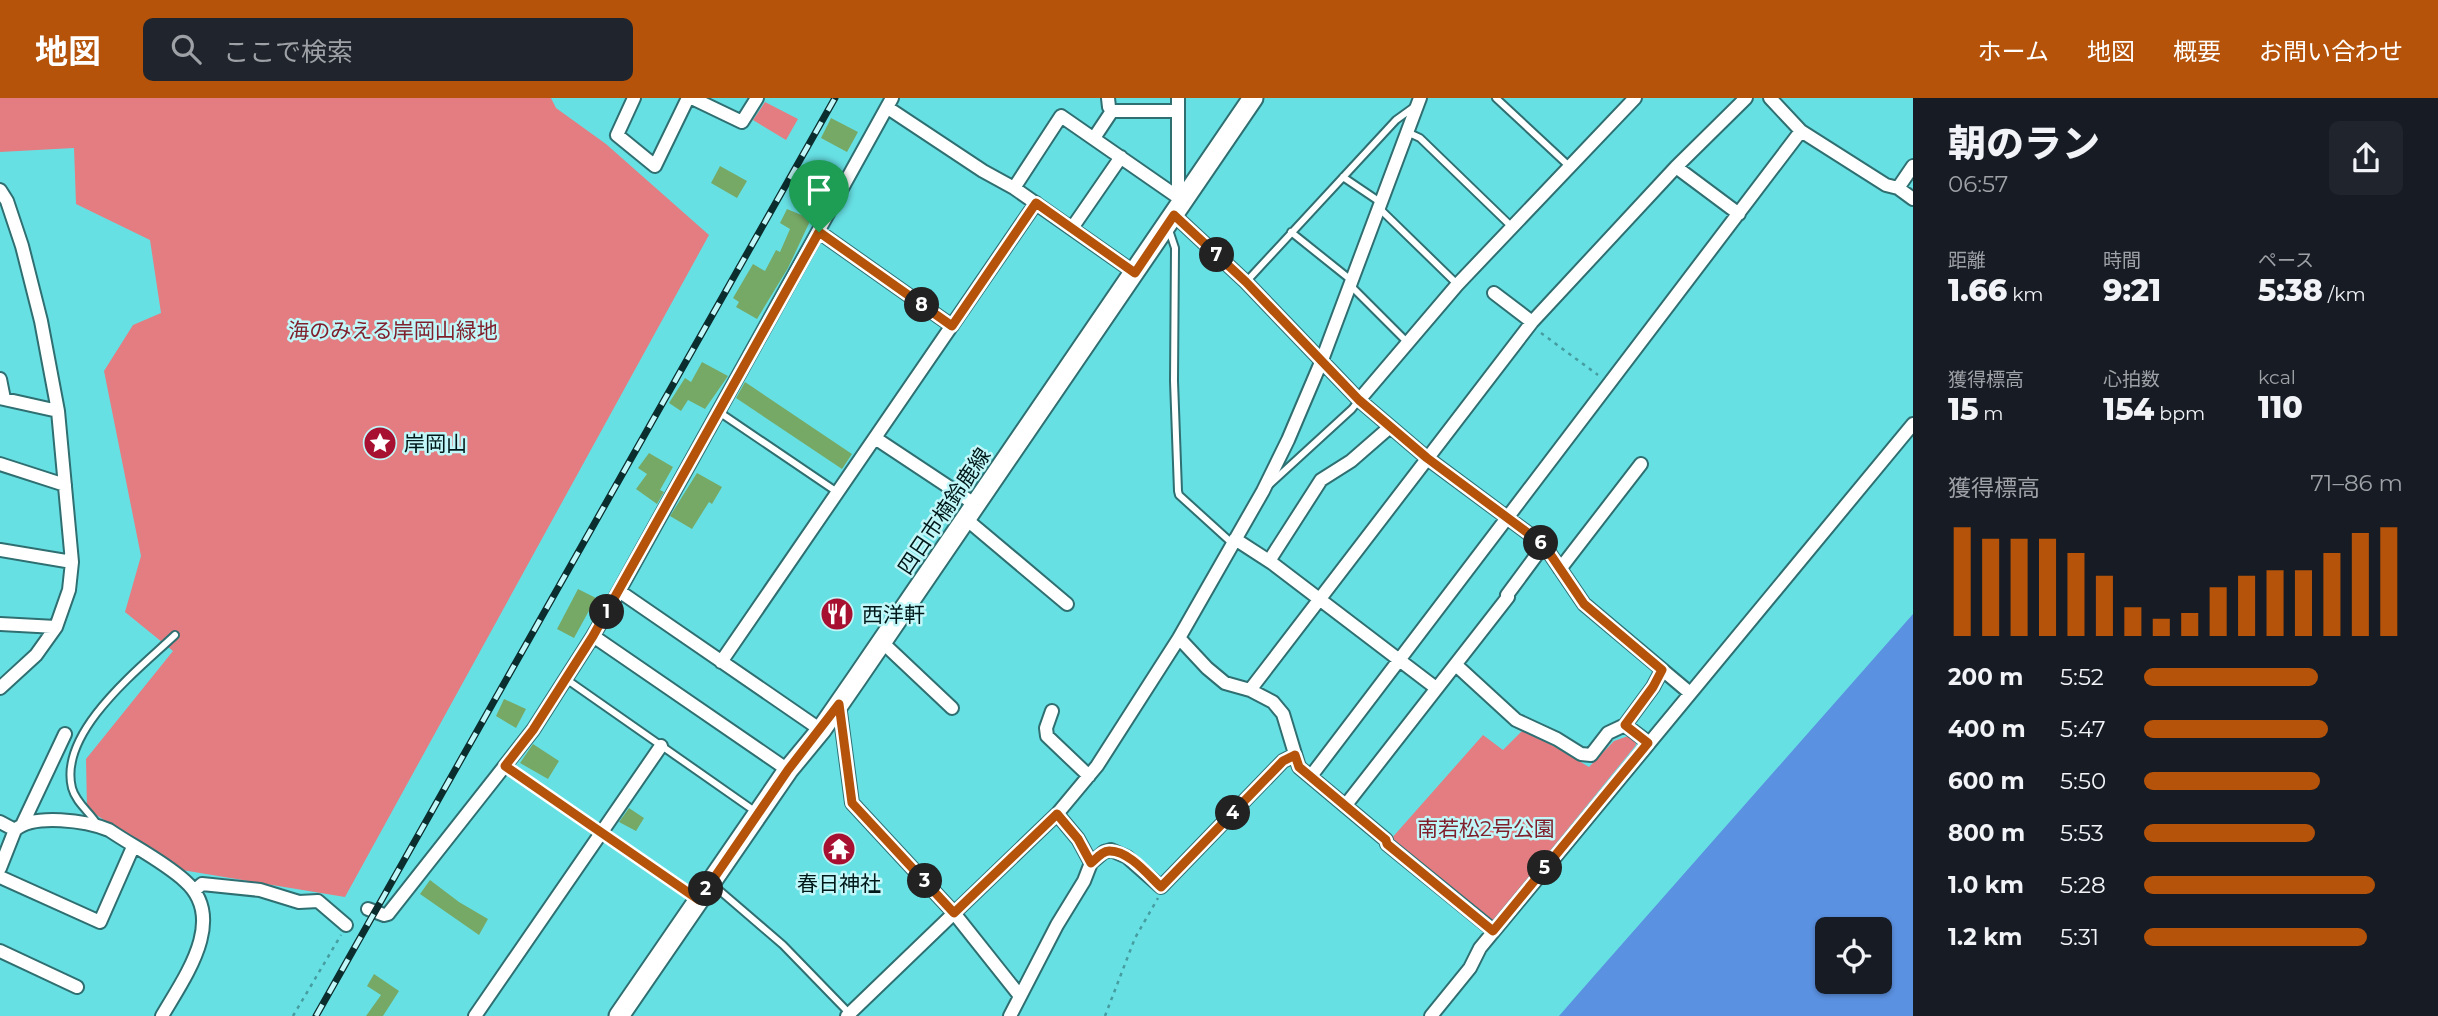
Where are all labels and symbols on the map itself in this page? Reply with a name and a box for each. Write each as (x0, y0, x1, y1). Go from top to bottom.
pin (789, 160, 849, 232)
pin: 7 (1200, 238, 1234, 272)
pin: 8 (904, 288, 940, 322)
park label: 海のみえる岸岡山緑地 (288, 318, 498, 343)
place icon: 岸岡山 (361, 424, 399, 462)
place label: 岸岡山 (404, 431, 467, 456)
street label: 四日市楠鈴鹿線 (893, 443, 995, 579)
pin: 6 (1524, 526, 1558, 560)
pin: 1 (590, 594, 624, 630)
restaurant icon: 西洋軒 (818, 595, 856, 633)
place label: 西洋軒 (862, 602, 925, 627)
pin: 4 (1216, 796, 1250, 830)
park label: 南若松2号公園 (1417, 816, 1555, 841)
temple icon: 春日神社 (820, 830, 858, 868)
pin: 5 (1528, 850, 1562, 886)
pin: 3 (908, 864, 942, 898)
place label: 春日神社 (797, 871, 881, 896)
pin: 2 (688, 872, 724, 906)

